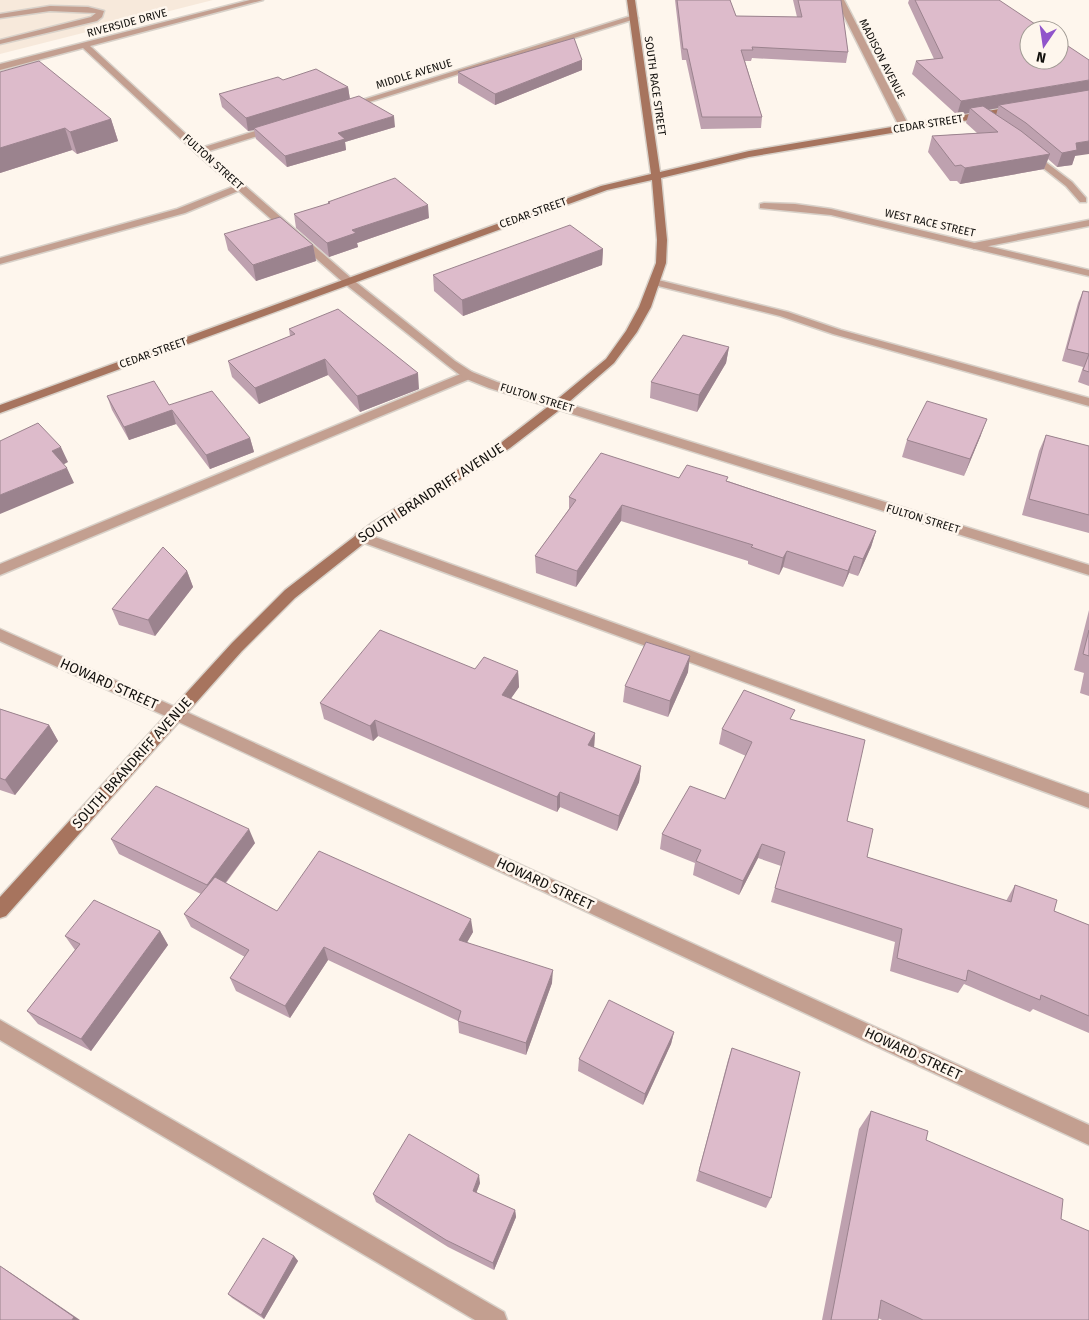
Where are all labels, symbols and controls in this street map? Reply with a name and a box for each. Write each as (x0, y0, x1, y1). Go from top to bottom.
street label: RIVERSIDE DRIVE (85, 6, 169, 40)
street label: MADISON AVENUE (856, 17, 908, 101)
north arrow (1019, 20, 1069, 70)
street label: SOUTH RACE STREET (642, 35, 668, 137)
text: N (1035, 48, 1048, 67)
street label: MIDDLE AVENUE (374, 56, 454, 92)
street label: CEDAR STREET (892, 112, 964, 136)
street label: FULTON STREET (180, 132, 246, 193)
street label: CEDAR STREET (498, 195, 569, 231)
street label: WEST RACE STREET (883, 206, 977, 240)
street label: CEDAR STREET (118, 335, 189, 371)
street label: FULTON STREET (499, 381, 576, 415)
street label: SOUTH BRANDRIFF AVENUE (355, 440, 507, 546)
street label: FULTON STREET (885, 502, 962, 536)
street label: HOWARD STREET (57, 655, 161, 713)
street label: SOUTH BRANDRIFF AVENUE (69, 694, 195, 832)
street label: HOWARD STREET (494, 854, 597, 914)
street label: HOWARD STREET (862, 1024, 965, 1084)

